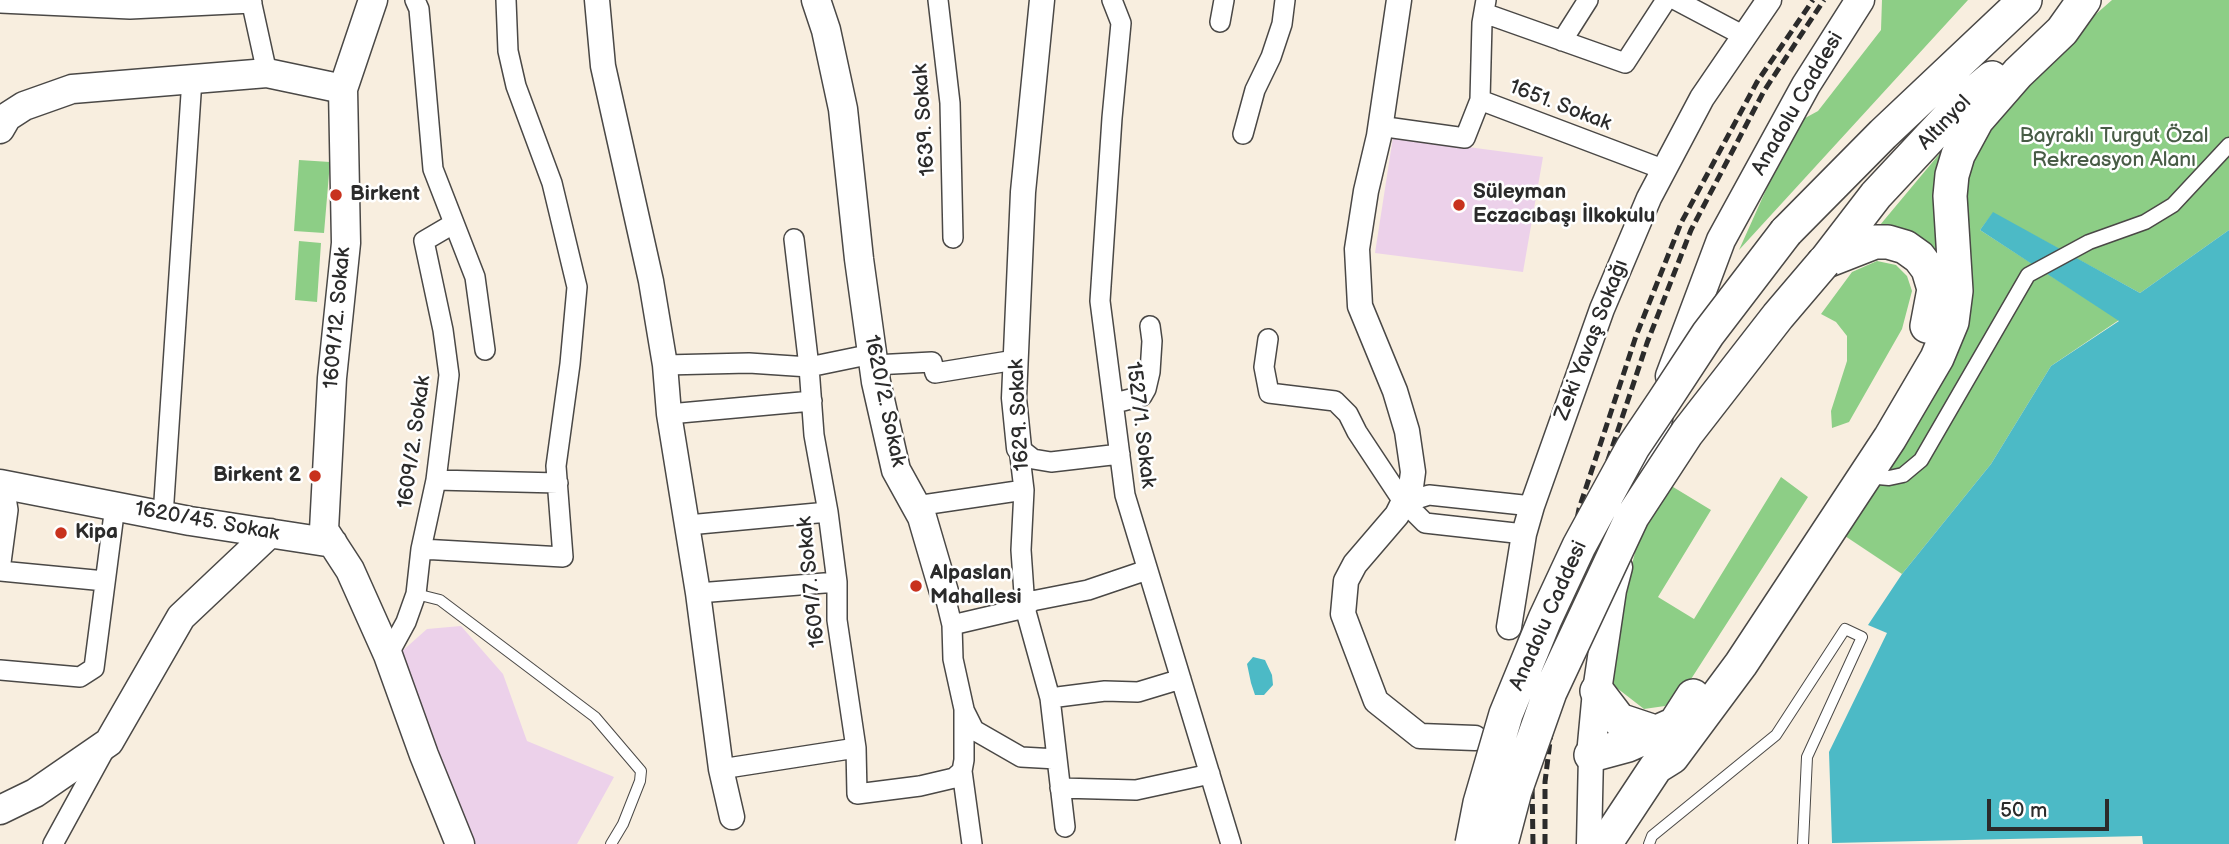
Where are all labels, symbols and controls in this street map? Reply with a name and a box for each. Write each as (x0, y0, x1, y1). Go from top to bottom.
street label: Anadolu Caddesi (1747, 28, 1849, 180)
street label: 1639. Sokak (909, 63, 941, 177)
street label: 1651. Sokak (1505, 75, 1615, 137)
street label: Altınyol (1913, 90, 1977, 156)
park label: Bayraklı Turgut Özal Rekreasyon Alanı (2019, 124, 2209, 174)
place label: Süleyman Eczacıbaşı İlkokulu (1473, 180, 1655, 230)
place label: Birkent (350, 182, 420, 208)
marker: Birkent (328, 187, 344, 203)
marker: Süleyman Eczacıbaşı İlkokulu (1451, 197, 1467, 213)
street label: 1609/12. Sokak (319, 246, 357, 390)
street label: Zeki Yavaş Sokağı (1550, 256, 1634, 424)
street label: 1620/2. Sokak (858, 333, 910, 469)
street label: 1629. Sokak (1004, 358, 1036, 472)
street label: 1527/1. Sokak (1120, 360, 1160, 490)
street label: 1609/2. Sokak (393, 374, 437, 510)
place label: Birkent 2 (213, 463, 301, 489)
marker: Birkent 2 (307, 468, 323, 484)
street label: 1620/45. Sokak (133, 497, 281, 547)
street label: 1609/7. Sokak (793, 515, 831, 649)
place label: Kipa (75, 520, 118, 546)
marker: Kipa (53, 525, 69, 541)
street label: Anadolu Caddesi (1505, 537, 1593, 695)
place label: Alpaslan Mahallesi (930, 561, 1022, 611)
marker: Alpaslan Mahallesi (908, 578, 924, 594)
scale bar (1991, 784, 2114, 828)
text: 50 m (2000, 798, 2047, 823)

